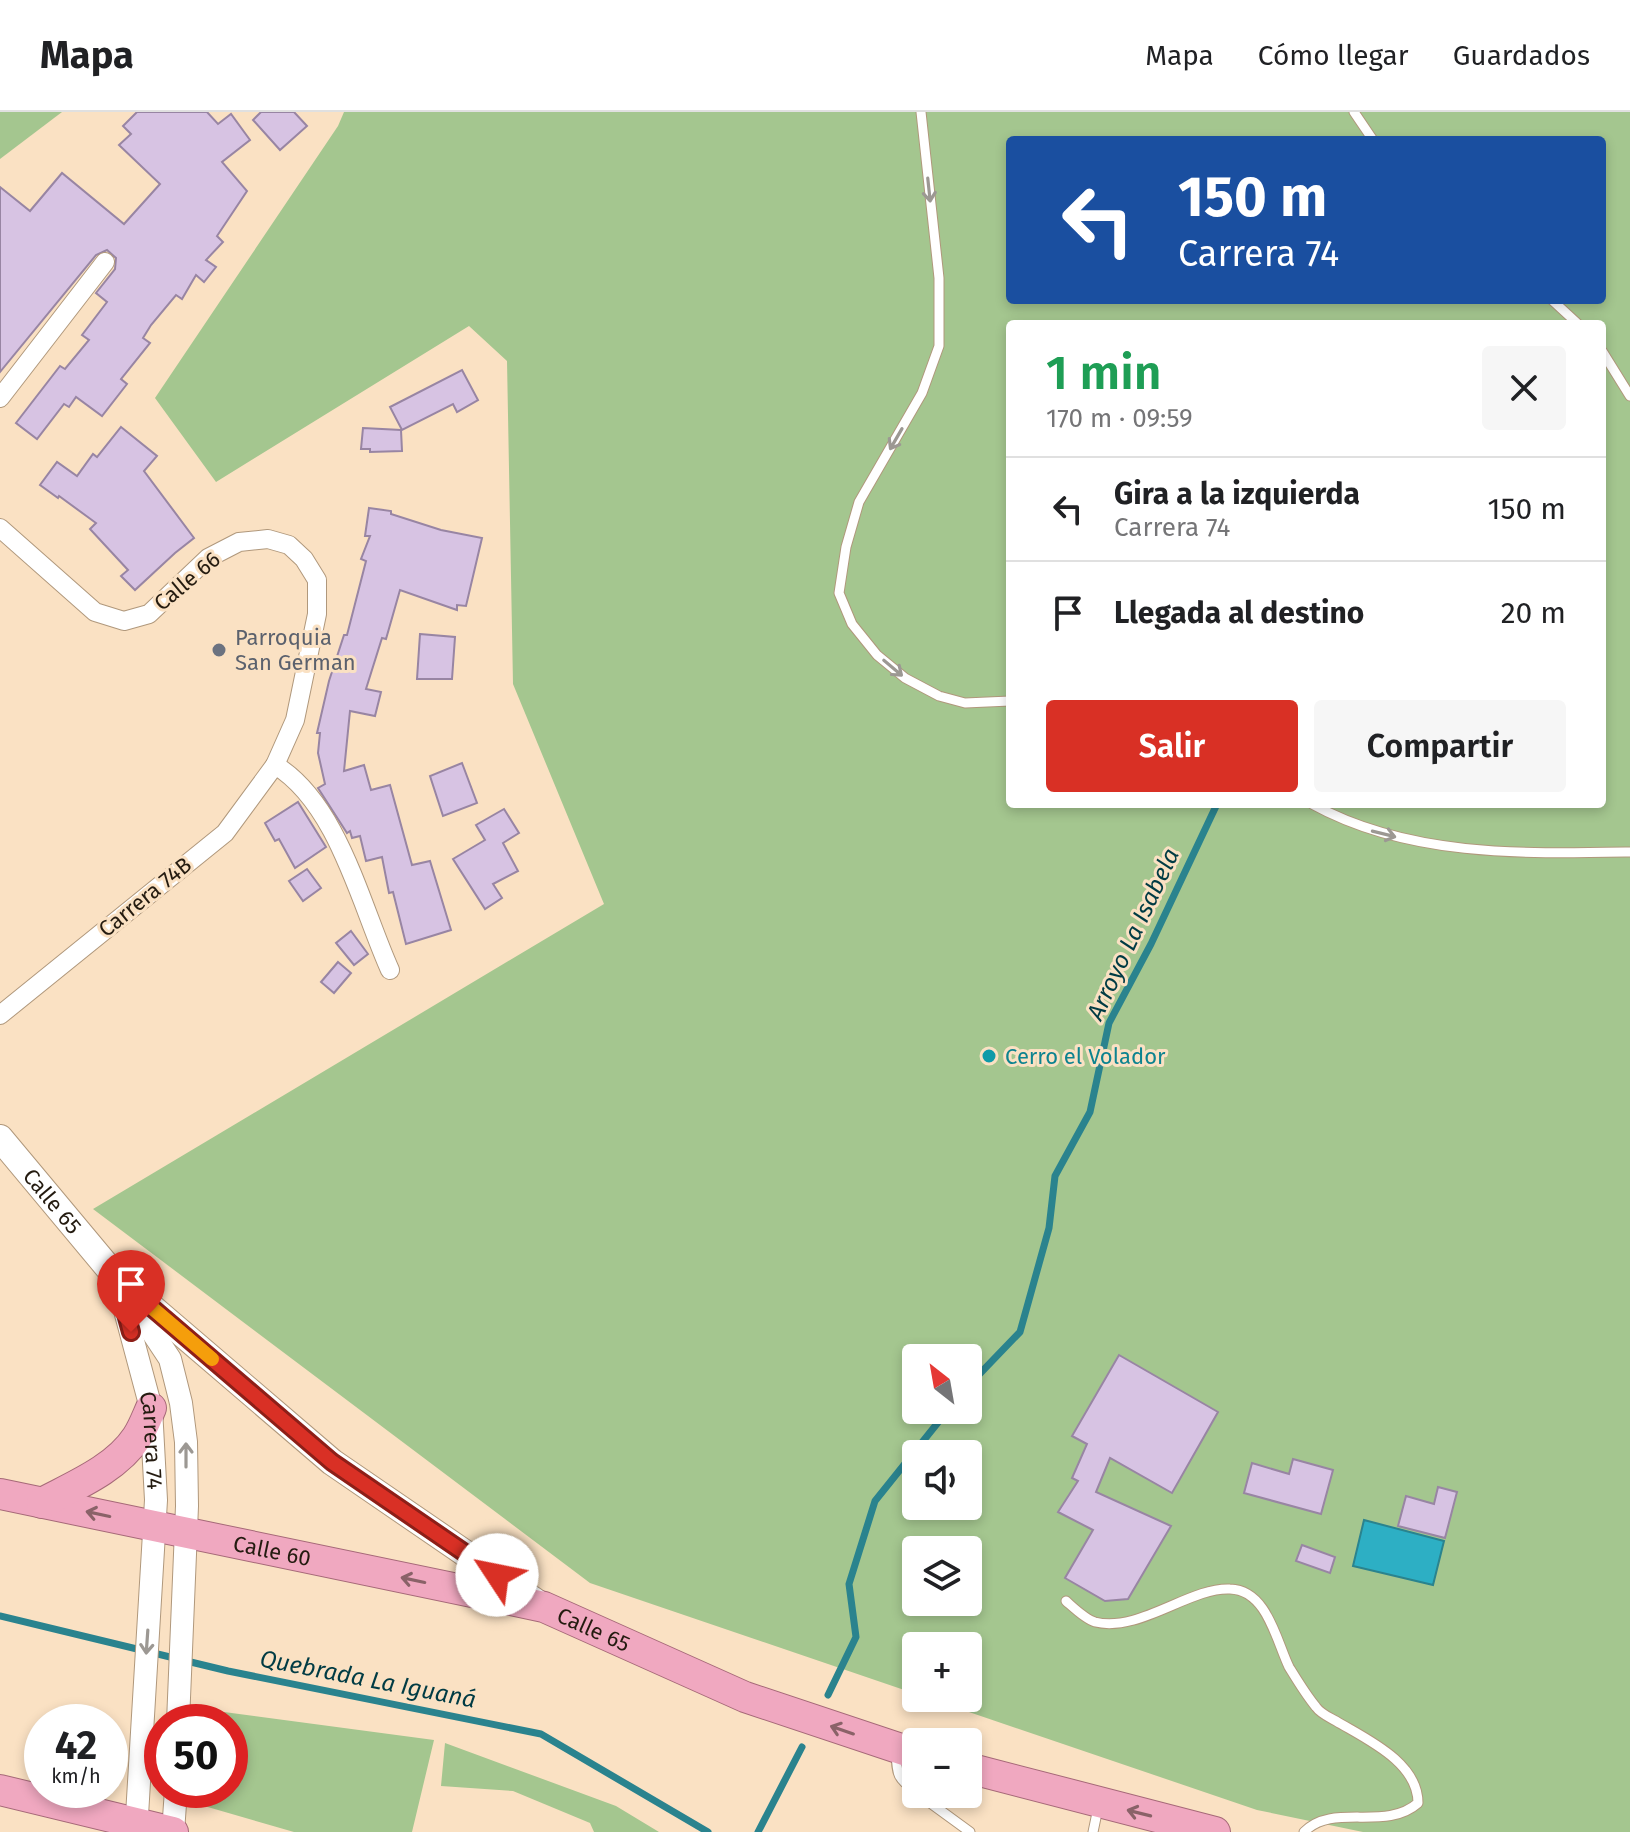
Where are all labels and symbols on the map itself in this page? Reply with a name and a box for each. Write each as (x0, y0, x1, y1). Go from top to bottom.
one-way arrow (922, 176, 937, 202)
one-way arrow (887, 427, 903, 450)
street label: Calle 66 (148, 546, 226, 616)
place label: Parroquia San German (235, 624, 356, 676)
marker: Parroquia San German (210, 641, 228, 659)
one-way arrow (882, 659, 902, 677)
one-way arrow (1370, 827, 1396, 842)
water label: Arroyo La Isabela (1081, 844, 1185, 1025)
street label: Carrera 74B (93, 851, 197, 943)
place label: Cerro el Volador (1005, 1043, 1166, 1070)
marker: Cerro el Volador (980, 1047, 998, 1065)
street label: Calle 65 (17, 1163, 88, 1239)
pin (97, 1250, 165, 1332)
north arrow (902, 1344, 982, 1424)
street label: Carrera 74 (134, 1388, 169, 1491)
one-way arrow (178, 1442, 194, 1469)
one-way arrow (86, 1506, 112, 1521)
street label: Calle 60 (231, 1529, 313, 1572)
position arrow (455, 1533, 539, 1617)
one-way arrow (400, 1572, 426, 1587)
street label: Calle 65 (553, 1601, 634, 1657)
one-way arrow (140, 1628, 155, 1655)
water label: Quebrada La Iguaná (258, 1644, 478, 1714)
speed limit sign: 50 (144, 1704, 248, 1808)
one-way arrow (830, 1721, 855, 1736)
one-way arrow (1127, 1804, 1152, 1819)

